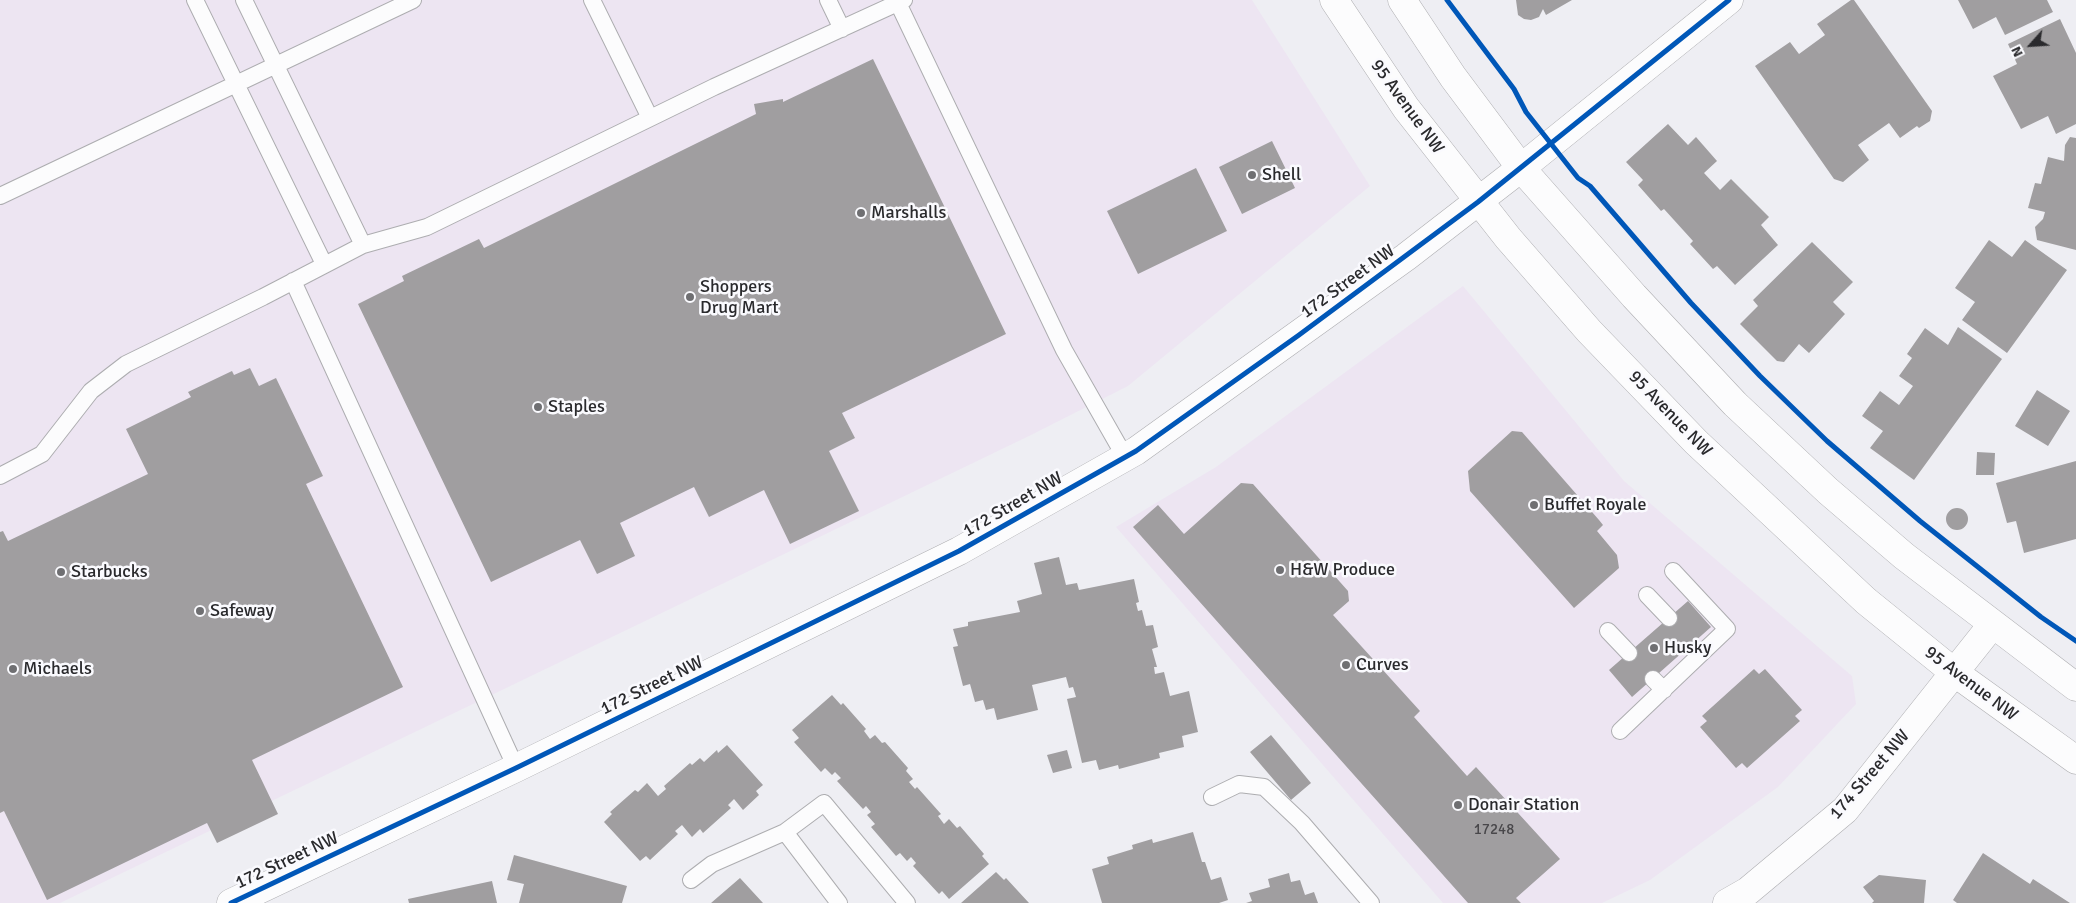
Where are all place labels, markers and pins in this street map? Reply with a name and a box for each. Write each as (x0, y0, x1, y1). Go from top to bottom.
place label: Shell (1262, 164, 1301, 186)
marker: Shell (1246, 169, 1258, 181)
place label: Marshalls (871, 202, 946, 224)
marker: Marshalls (855, 207, 867, 219)
place label: Shoppers Drug Mart (700, 276, 779, 318)
marker: Shoppers Drug Mart (684, 291, 696, 303)
place label: Staples (548, 396, 605, 418)
marker: Staples (532, 401, 544, 413)
place label: Buffet Royale (1544, 494, 1646, 516)
marker: Buffet Royale (1528, 499, 1540, 511)
place label: H&W Produce (1290, 559, 1395, 581)
place label: Starbucks (71, 561, 148, 583)
marker: H&W Produce (1274, 564, 1286, 576)
marker: Starbucks (55, 566, 67, 578)
place label: Safeway (210, 600, 274, 622)
marker: Safeway (194, 605, 206, 617)
place label: Husky (1664, 637, 1711, 659)
marker: Husky (1648, 642, 1660, 654)
place label: Curves (1356, 654, 1409, 676)
place label: Michaels (23, 658, 92, 680)
marker: Curves (1340, 659, 1352, 671)
marker: Michaels (7, 663, 19, 675)
place label: Donair Station (1468, 794, 1579, 816)
marker: Donair Station (1452, 799, 1464, 811)

